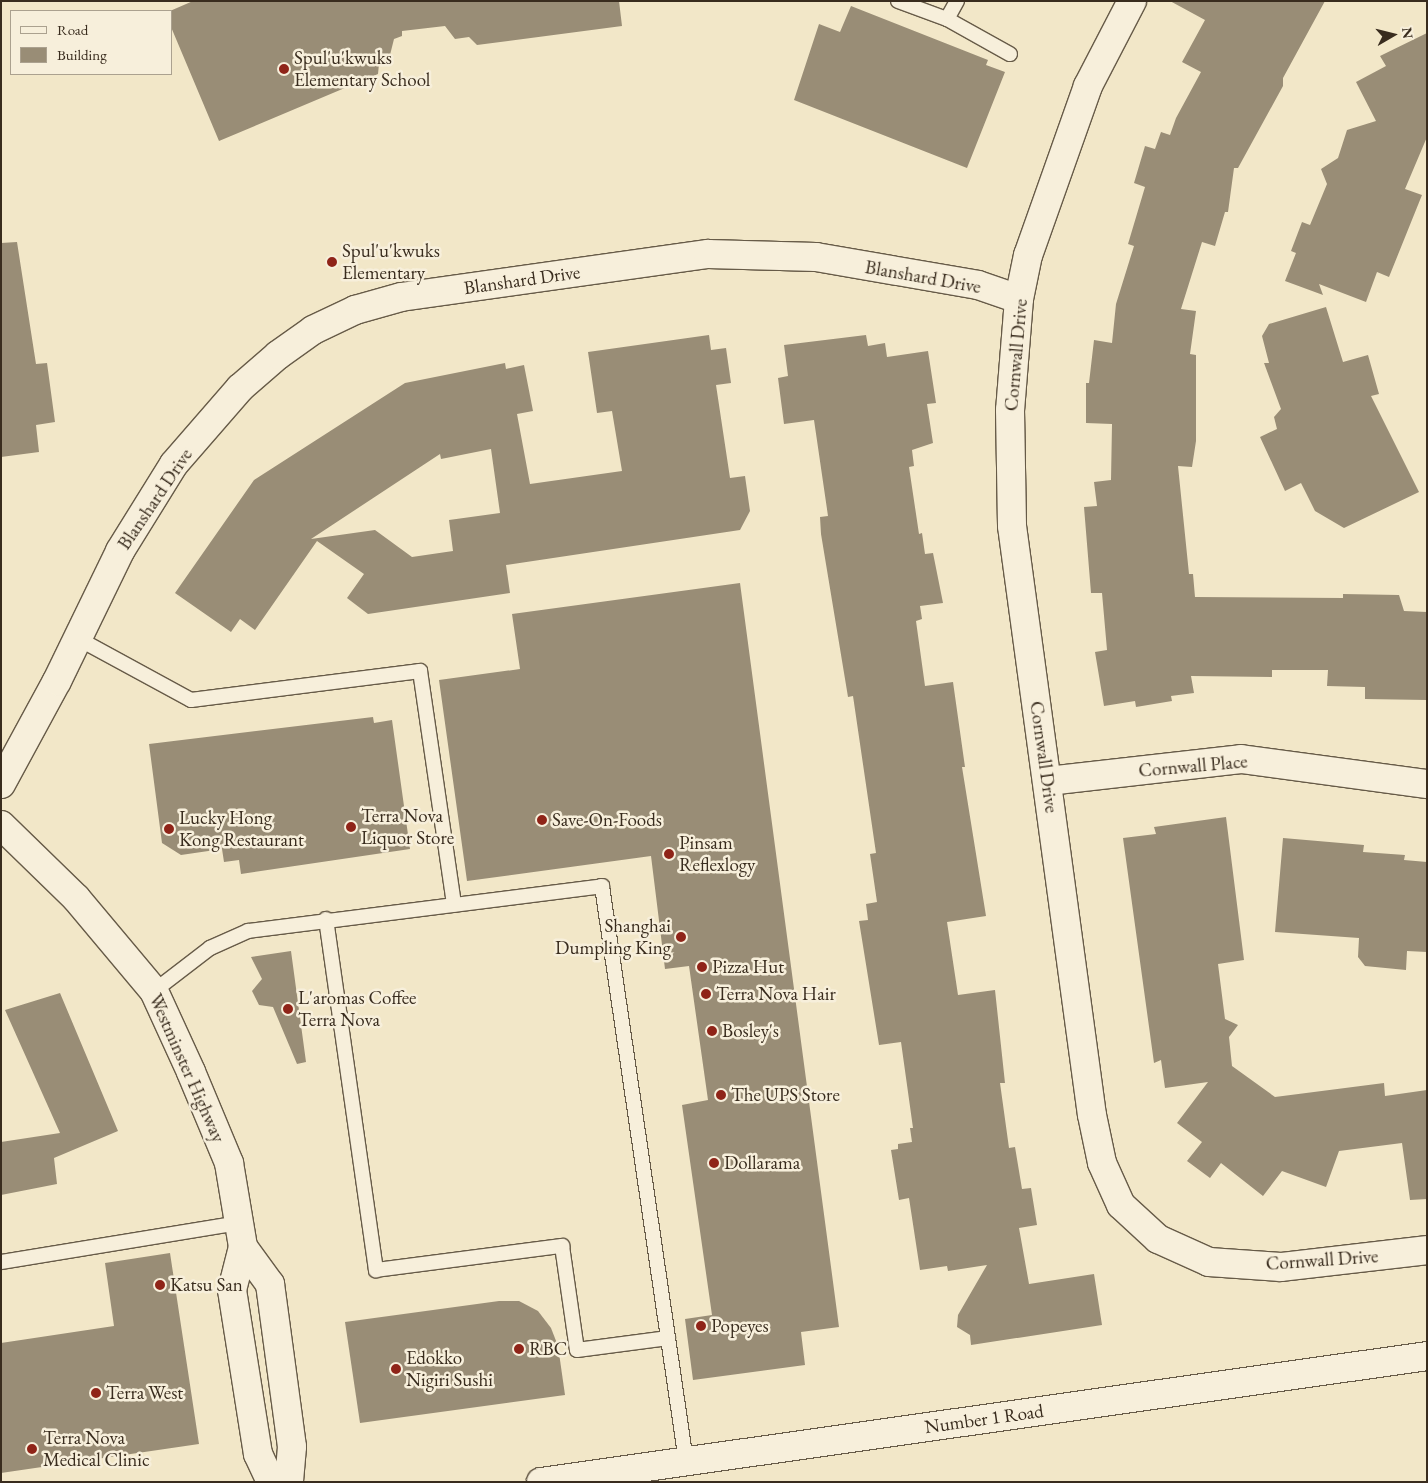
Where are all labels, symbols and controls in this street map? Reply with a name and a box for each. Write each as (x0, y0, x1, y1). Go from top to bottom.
legend (10, 10, 172, 75)
north arrow (1368, 10, 1418, 60)
text: Road (57, 20, 88, 39)
text: N (1398, 26, 1418, 40)
text: Building (57, 45, 107, 64)
place label: Spul'u'kwuks Elementary School (294, 47, 430, 91)
marker: Spul'u'kwuks Elementary School (278, 63, 290, 75)
place label: Spul'u'kwuks Elementary (342, 240, 440, 284)
marker: Spul'u'kwuks Elementary (326, 256, 338, 268)
street label: Blanshard Drive (863, 256, 983, 298)
street label: Blanshard Drive (462, 261, 582, 299)
street label: Cornwall Drive (1000, 298, 1032, 412)
street label: Blanshard Drive (113, 444, 197, 554)
street label: Cornwall Drive (1025, 700, 1063, 814)
street label: Cornwall Place (1138, 750, 1248, 782)
place label: Terra Nova Liquor Store (361, 805, 454, 849)
place label: Lucky Hong Kong Restaurant (179, 807, 304, 851)
place label: Save-On-Foods (552, 809, 662, 831)
marker: Save-On-Foods (536, 814, 548, 826)
marker: Terra Nova Liquor Store (345, 821, 357, 833)
marker: Lucky Hong Kong Restaurant (163, 823, 175, 835)
place label: Pinsam Reflexlogy (679, 832, 755, 876)
marker: Pinsam Reflexlogy (663, 848, 675, 860)
place label: Shanghai Dumpling King (555, 915, 671, 959)
marker: Shanghai Dumpling King (675, 931, 687, 943)
place label: Pizza Hut (712, 956, 784, 978)
marker: Pizza Hut (696, 961, 708, 973)
place label: Terra Nova Hair (716, 983, 836, 1005)
place label: L'aromas Coffee Terra Nova (298, 987, 417, 1031)
marker: Terra Nova Hair (700, 988, 712, 1000)
street label: Westminster Highway (144, 990, 230, 1146)
marker: L'aromas Coffee Terra Nova (282, 1003, 294, 1015)
place label: Bosley's (722, 1020, 779, 1042)
marker: Bosley's (706, 1025, 718, 1037)
place label: The UPS Store (731, 1084, 840, 1106)
marker: The UPS Store (715, 1089, 727, 1101)
place label: Dollarama (724, 1152, 800, 1174)
marker: Dollarama (708, 1157, 720, 1169)
street label: Cornwall Drive (1265, 1245, 1379, 1275)
place label: Katsu San (170, 1274, 243, 1296)
marker: Katsu San (154, 1279, 166, 1291)
place label: Popeyes (711, 1315, 769, 1337)
marker: Popeyes (695, 1320, 707, 1332)
place label: RBC (529, 1338, 567, 1360)
marker: RBC (513, 1343, 525, 1355)
place label: Edokko Nigiri Sushi (406, 1347, 493, 1391)
marker: Edokko Nigiri Sushi (390, 1363, 402, 1375)
place label: Terra West (106, 1382, 183, 1404)
marker: Terra West (90, 1387, 102, 1399)
street label: Number 1 Road (923, 1399, 1045, 1439)
place label: Terra Nova Medical Clinic (43, 1427, 150, 1471)
marker: Terra Nova Medical Clinic (25, 1442, 39, 1456)

